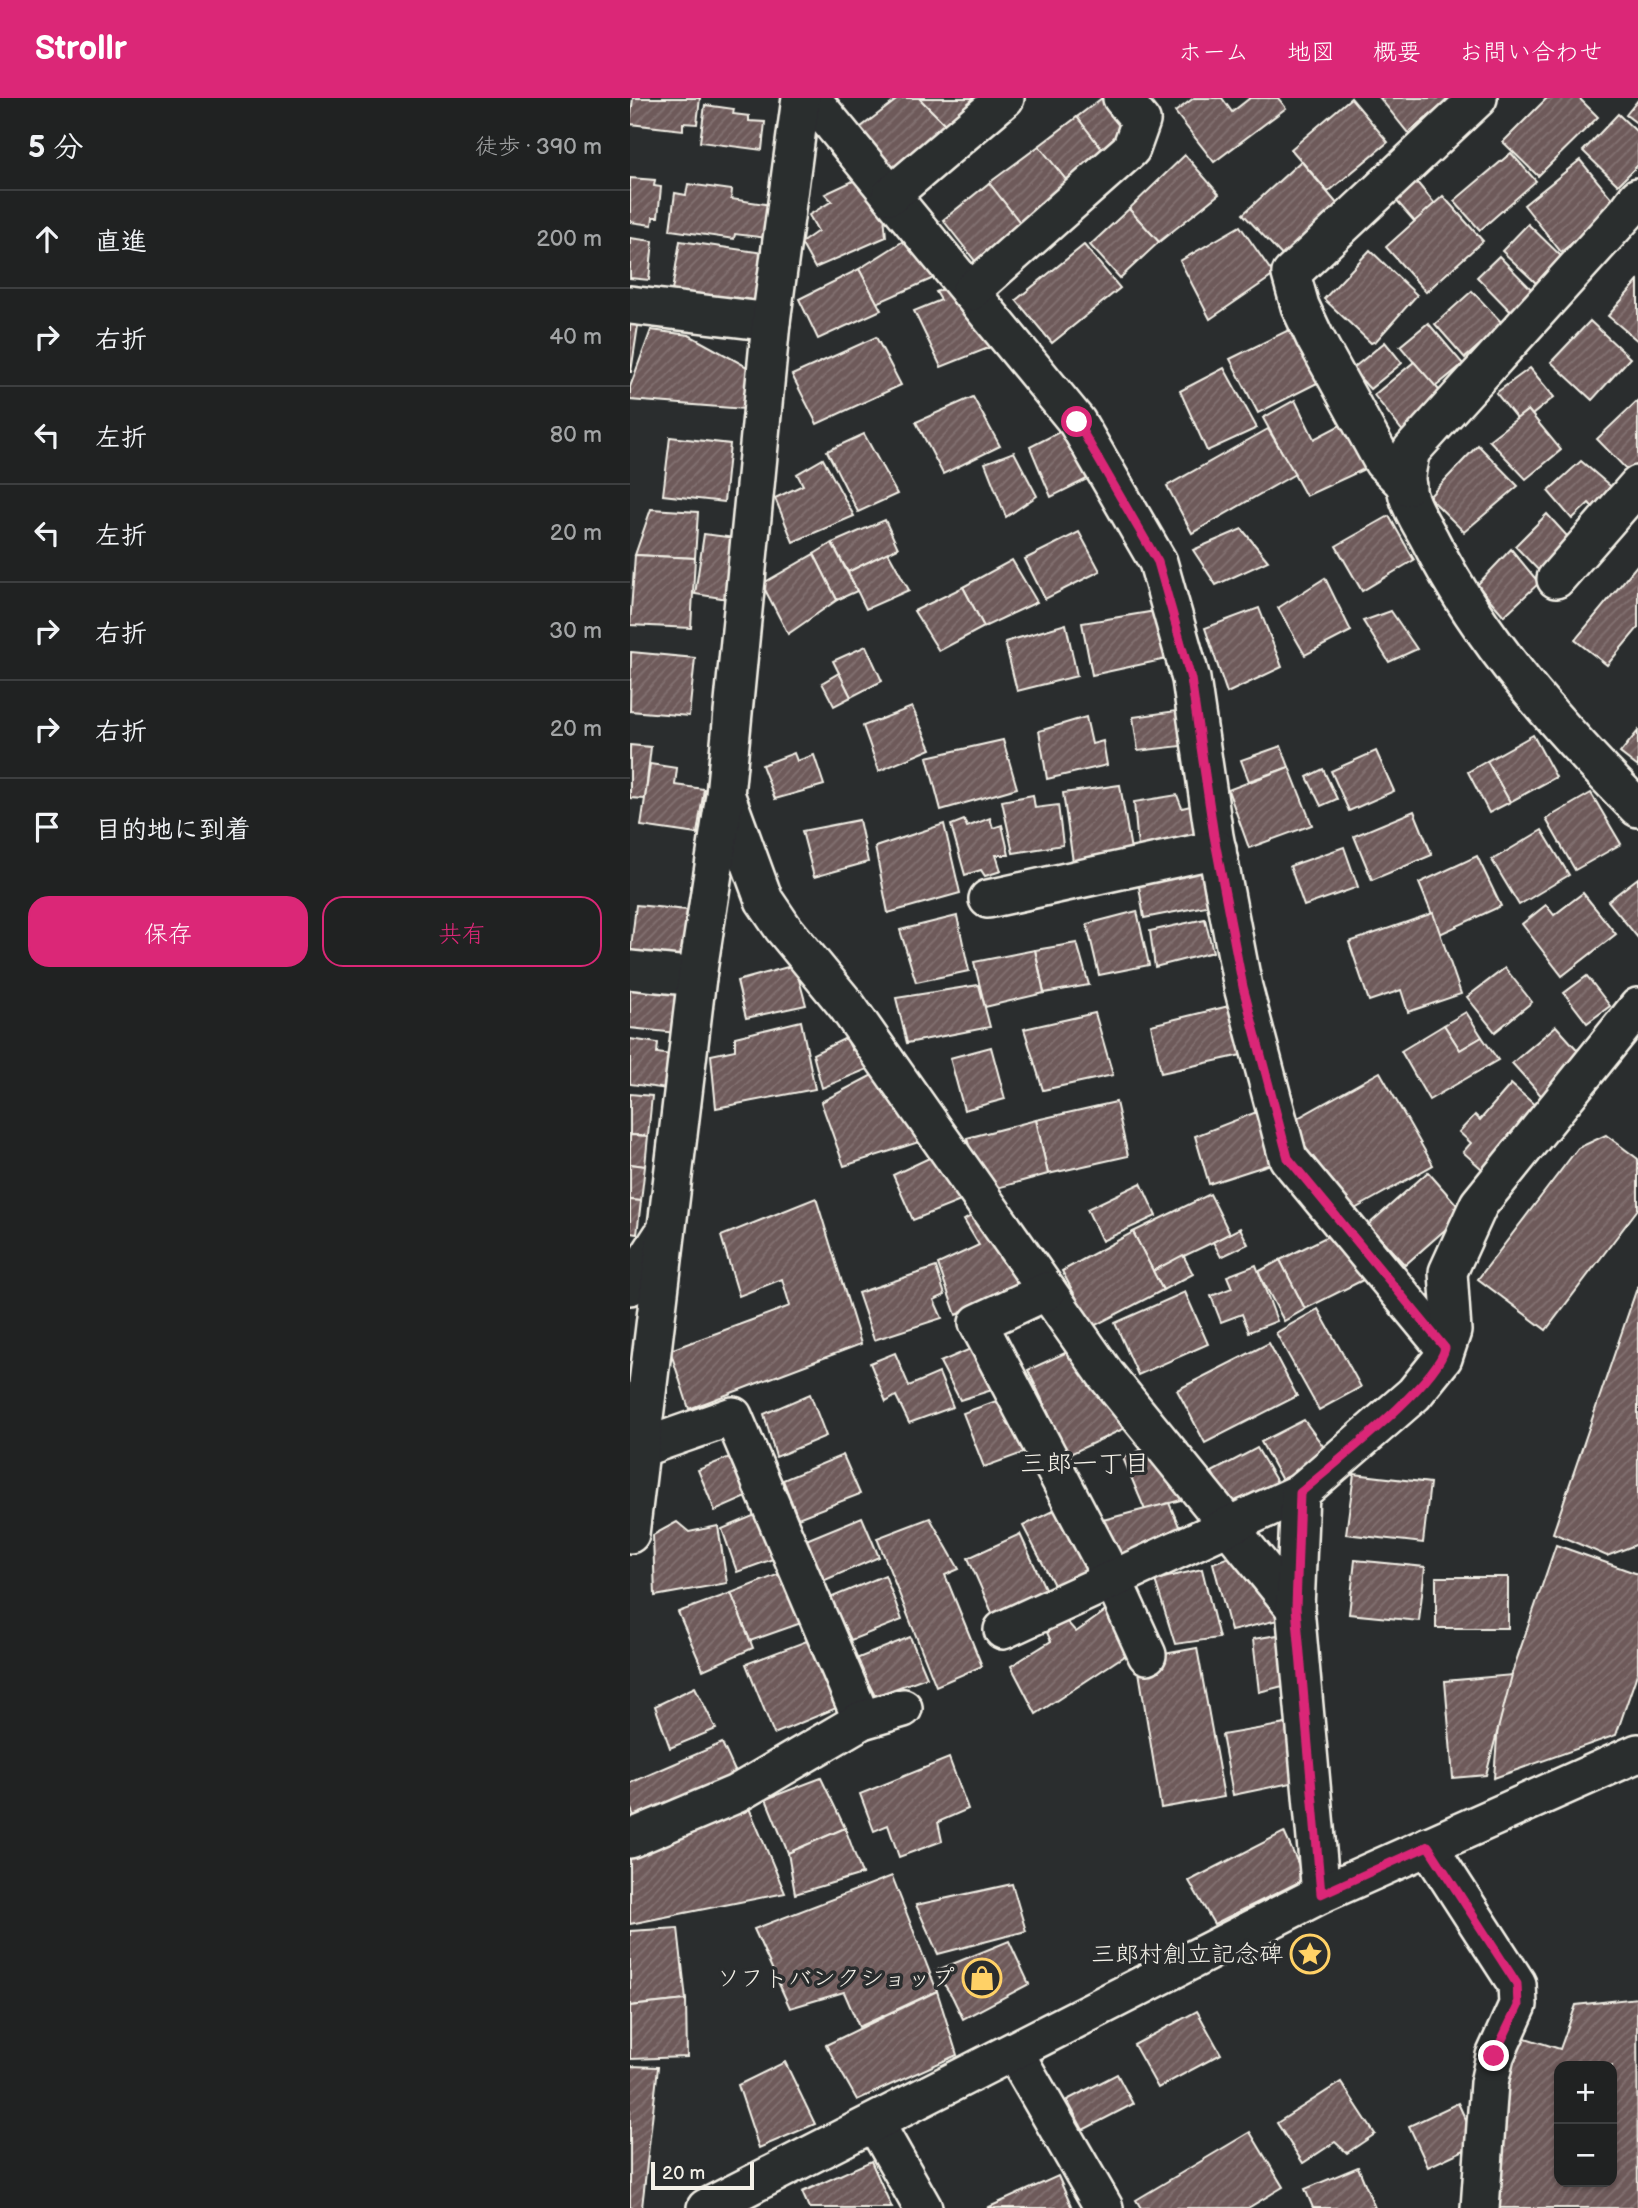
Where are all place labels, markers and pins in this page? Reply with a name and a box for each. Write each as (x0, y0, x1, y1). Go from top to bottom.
place icon: 三郎村創立記念碑 (1289, 1933, 1331, 1975)
place label: 三郎村創立記念碑 (1091, 1940, 1283, 1969)
shop icon: ソフトバンクショップ (961, 1957, 1003, 1999)
place label: ソフトバンクショップ (716, 1964, 955, 1993)

